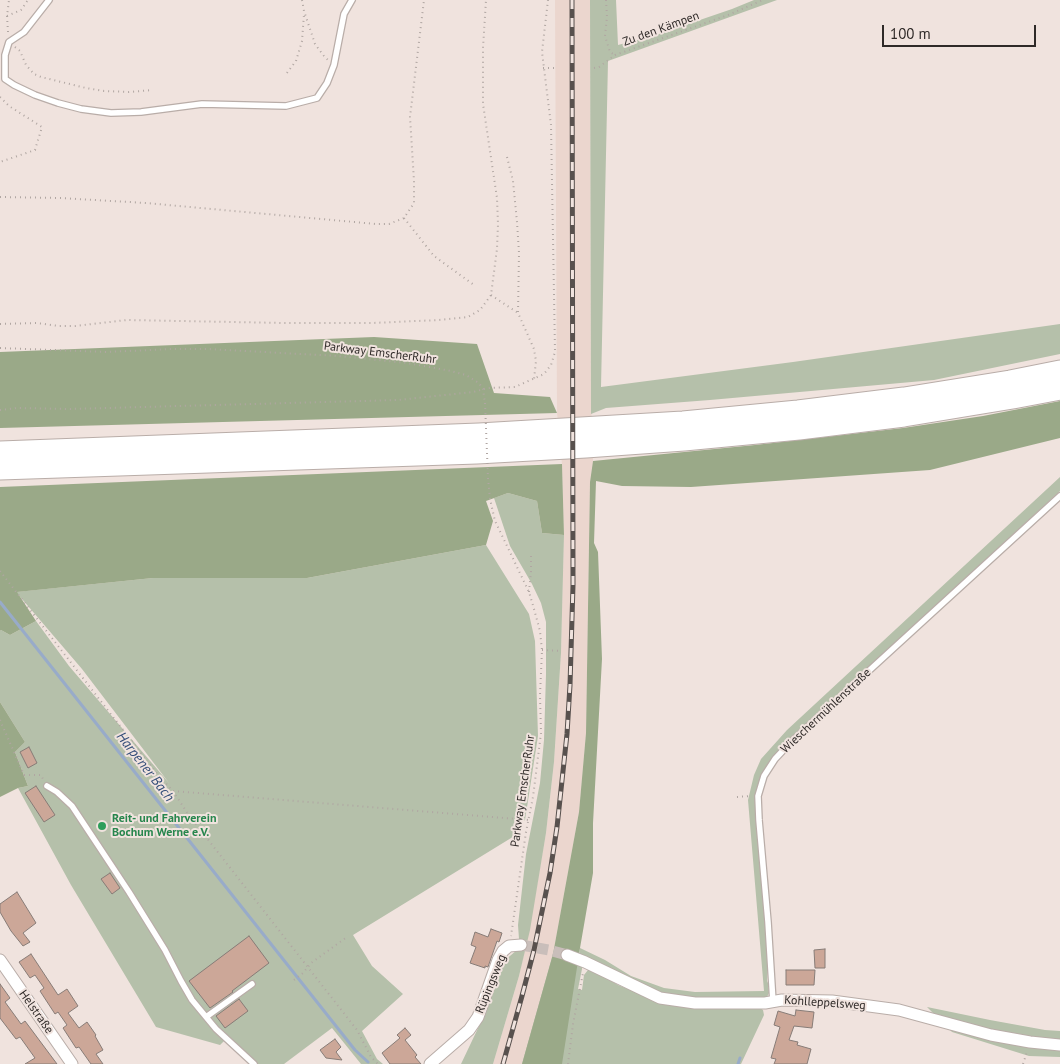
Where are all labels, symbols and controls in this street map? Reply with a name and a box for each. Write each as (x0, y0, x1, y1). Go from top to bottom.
street label: Zu den Kämpen (621, 8, 701, 50)
scale bar (885, 15, 1039, 47)
text: 100 m (890, 24, 931, 43)
street label: Parkway EmscherRuhr (323, 339, 437, 367)
street label: Wieschermühlenstraße (778, 666, 874, 756)
water label: Harpener Bach (113, 729, 177, 805)
street label: Parkway EmscherRuhr (508, 734, 538, 848)
place label: Reit- und Fahrverein Bochum Werne e.V. (112, 812, 216, 840)
marker: Reit- und Fahrverein Bochum Werne e.V. (96, 820, 108, 832)
street label: Rüpingsweg (473, 952, 509, 1016)
street label: Helstraße (16, 987, 56, 1037)
street label: Kohlleppelsweg (784, 993, 866, 1013)

